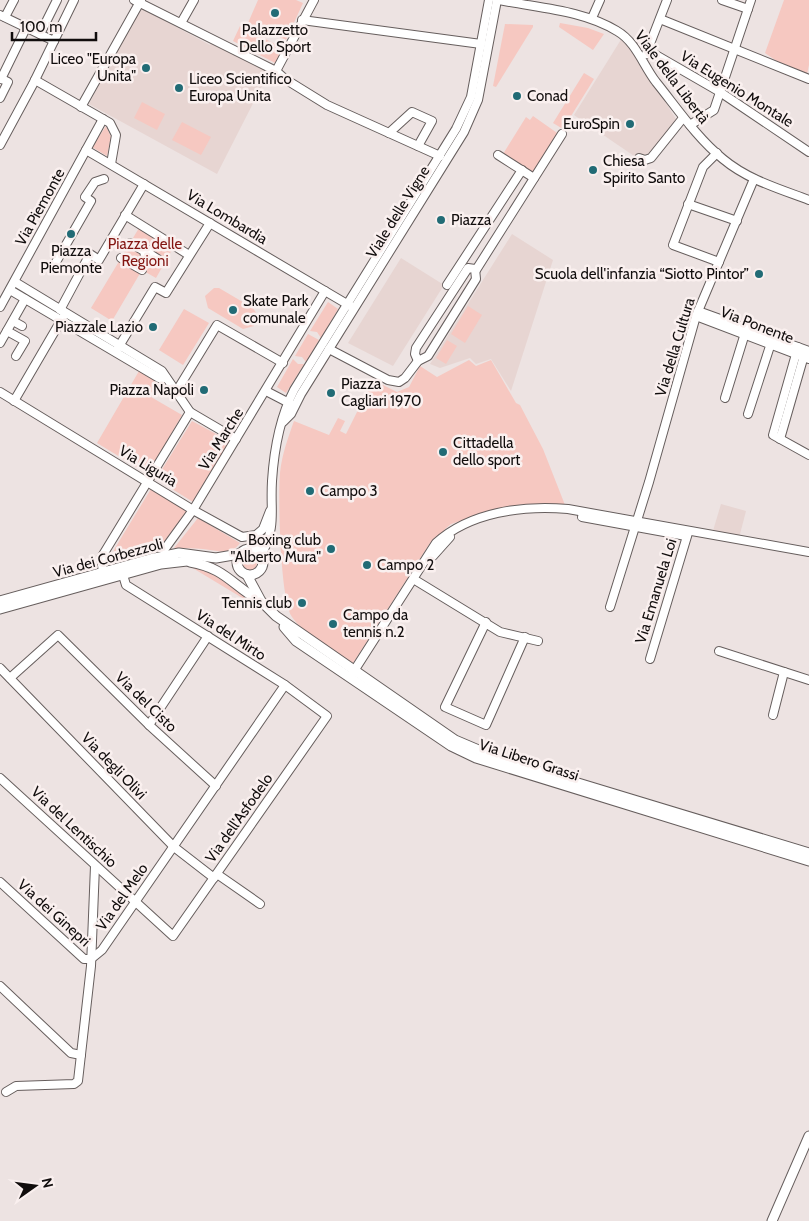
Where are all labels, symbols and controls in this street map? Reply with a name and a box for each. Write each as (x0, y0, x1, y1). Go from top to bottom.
marker: Palazzetto Dello Sport (269, 7, 281, 19)
scale bar (12, 10, 96, 42)
text: 100 m (20, 18, 62, 36)
place label: Palazzetto Dello Sport (239, 21, 311, 56)
street label: Viale della Libertà (631, 27, 713, 128)
street label: Via Eugenio Montale (677, 47, 797, 131)
place label: Liceo "Europa Unita" (50, 50, 137, 85)
marker: Liceo "Europa Unita" (140, 62, 152, 74)
place label: Liceo Scientifico Europa Unita (189, 70, 292, 105)
marker: Liceo Scientifico Europa Unita (173, 82, 185, 94)
place label: Conad (527, 87, 568, 105)
marker: Conad (511, 90, 523, 102)
place label: EuroSpin (563, 115, 620, 133)
marker: EuroSpin (624, 118, 636, 130)
place label: Chiesa Spirito Santo (603, 152, 685, 187)
street label: Viale delle Vigne (362, 162, 434, 261)
marker: Chiesa Spirito Santo (587, 164, 599, 176)
street label: Via Piemonte (11, 165, 69, 249)
street label: Via Lombardia (183, 186, 271, 249)
place label: Piazza (451, 211, 492, 229)
marker: Piazza (435, 214, 447, 226)
marker: Piazza Piemonte (65, 228, 77, 240)
park label: Piazza delle Regioni (108, 235, 182, 270)
place label: Piazza Piemonte (40, 242, 102, 277)
place label: Scuola dell'infanzia “Siotto Pintor” (535, 265, 749, 283)
marker: Scuola dell'infanzia “Siotto Pintor” (753, 268, 765, 280)
place label: Skate Park comunale (243, 292, 309, 327)
street label: Via della Cultura (651, 295, 699, 399)
street label: Via Ponente (718, 303, 797, 347)
marker: Skate Park comunale (227, 304, 239, 316)
place label: Piazzale Lazio (55, 318, 143, 336)
marker: Piazzale Lazio (147, 321, 159, 333)
place label: Piazza Cagliari 1970 (341, 375, 421, 410)
place label: Piazza Napoli (109, 381, 194, 399)
marker: Piazza Napoli (198, 384, 210, 396)
marker: Piazza Cagliari 1970 (325, 387, 337, 399)
street label: Via Marche (195, 404, 247, 473)
place label: Cittadella dello sport (453, 434, 520, 469)
street label: Via Liguria (116, 442, 181, 491)
marker: Cittadella dello sport (437, 446, 449, 458)
place label: Campo 3 (320, 482, 378, 500)
marker: Campo 3 (304, 485, 316, 497)
place label: Boxing club "Alberto Mura" (231, 531, 321, 566)
street label: Via dei Corbezzoli (51, 535, 165, 581)
street label: Via Emanuela Loi (631, 536, 681, 646)
marker: Boxing club "Alberto Mura" (325, 543, 337, 555)
place label: Campo 2 (377, 556, 435, 574)
marker: Campo 2 (361, 559, 373, 571)
place label: Tennis club (221, 594, 292, 612)
marker: Tennis club (296, 597, 308, 609)
street label: Via del Mirto (193, 606, 269, 664)
place label: Campo da tennis n.2 (343, 606, 409, 641)
marker: Campo da tennis n.2 (327, 618, 339, 630)
street label: Via del Cisto (111, 668, 181, 736)
street label: Via degli Olivi (78, 729, 150, 803)
street label: Via Libero Grassi (477, 735, 581, 785)
street label: Via dell'Asfodelo (202, 770, 276, 866)
street label: Via del Lentischio (27, 783, 121, 871)
street label: Via del Melo (92, 860, 152, 934)
street label: Via dei Ginepri (14, 876, 94, 950)
north arrow (10, 1161, 60, 1211)
text: N (38, 1176, 58, 1190)

